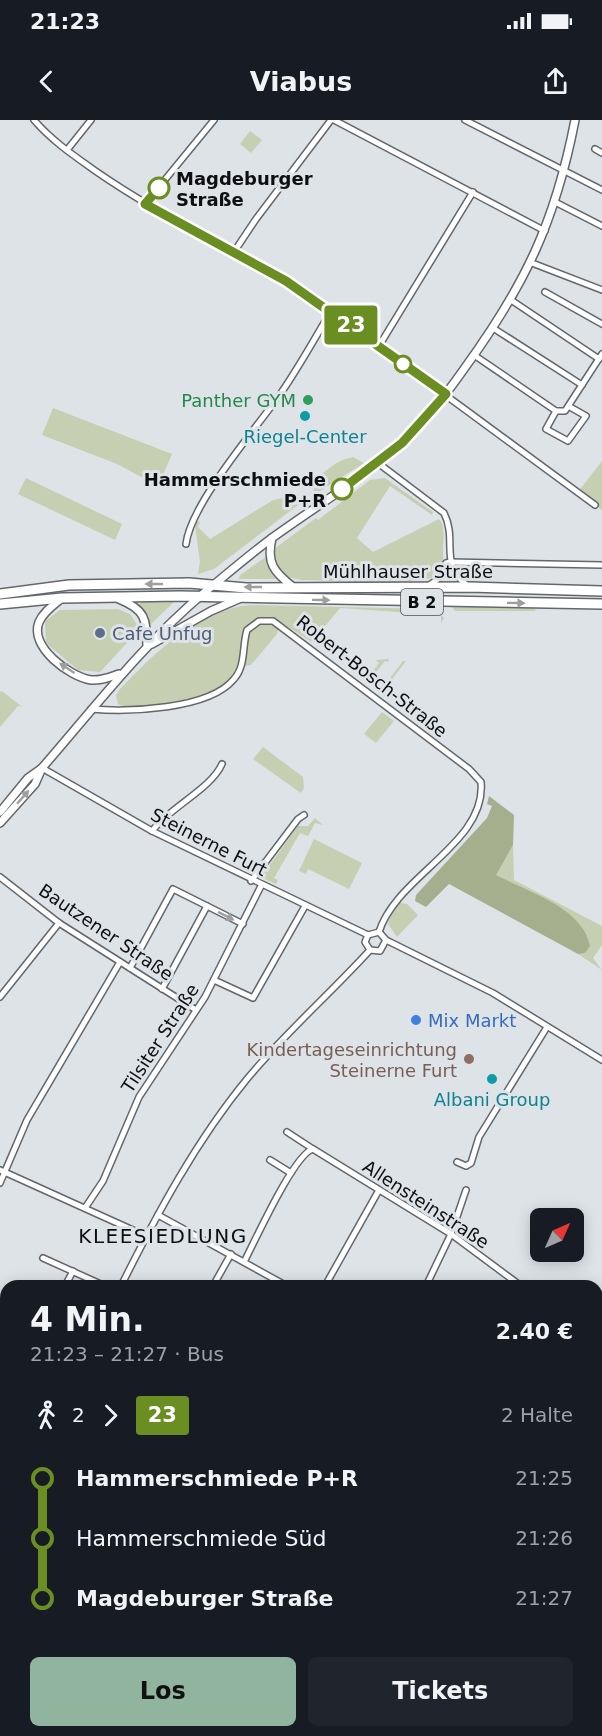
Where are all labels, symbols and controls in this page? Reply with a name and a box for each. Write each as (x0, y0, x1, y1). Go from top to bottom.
text: 21:23 (30, 9, 100, 34)
icon: back (30, 65, 63, 98)
icon: share (539, 65, 572, 98)
text: Viabus (250, 66, 352, 97)
place label: Magdeburger Straße (176, 168, 313, 210)
marker: Magdeburger Straße (148, 177, 170, 199)
line badge: 23 (324, 306, 378, 344)
text: 23 (336, 313, 366, 337)
unlabelled marker (394, 355, 412, 373)
place label: Panther GYM (181, 390, 296, 411)
marker: Panther GYM (301, 393, 315, 407)
marker: Riegel-Center (298, 409, 312, 423)
place label: Riegel-Center (243, 426, 367, 447)
place label: Hammerschmiede P+R (144, 469, 326, 511)
marker: Hammerschmiede P+R (331, 478, 353, 500)
street label: Mühlhauser Straße (323, 561, 493, 582)
one-way arrow (145, 579, 164, 589)
one-way arrow (243, 582, 262, 592)
road number: B 2 (401, 589, 443, 615)
one-way arrow (311, 595, 330, 605)
one-way arrow (506, 598, 525, 608)
street label: Robert-Bosch-Straße (292, 611, 452, 741)
place label: Cafe Unfug (112, 623, 213, 644)
marker: Cafe Unfug (93, 626, 107, 640)
one-way arrow (59, 663, 75, 674)
one-way arrow (17, 789, 30, 805)
street label: Steinerne Furt (147, 804, 271, 880)
street label: Bautzener Straße (35, 879, 177, 985)
one-way arrow (218, 911, 235, 921)
street label: Tilsiter Straße (116, 980, 203, 1097)
place label: Mix Markt (428, 1010, 516, 1031)
marker: Mix Markt (409, 1013, 423, 1027)
place label: Kindertageseinrichtung Steinerne Furt (246, 1039, 457, 1081)
marker: Kindertageseinrichtung Steinerne Furt (462, 1052, 476, 1066)
marker: Albani Group (485, 1072, 499, 1086)
place label: Albani Group (434, 1089, 550, 1110)
street label: Allensteinstraße (359, 1155, 493, 1253)
north arrow (530, 1208, 584, 1262)
map controls (530, 1208, 584, 1262)
district label: KLEESIEDLUNG (78, 1224, 248, 1248)
text: 4 Min. (30, 1300, 145, 1339)
text: 2.40 € (496, 1319, 573, 1344)
text: 21:23 – 21:27 · Bus (30, 1342, 224, 1366)
icon: walk (30, 1399, 63, 1432)
icon: forward (94, 1399, 127, 1432)
text: 2 (72, 1403, 85, 1427)
text: 23 (148, 1403, 177, 1427)
text: 2 Halte (501, 1403, 573, 1427)
text: Hammerschmiede P+R (76, 1466, 358, 1491)
text: 21:25 (515, 1466, 573, 1490)
text: Hammerschmiede Süd (76, 1526, 326, 1551)
text: 21:26 (515, 1526, 573, 1550)
text: Magdeburger Straße (76, 1586, 333, 1611)
text: 21:27 (515, 1586, 573, 1610)
button: Los (30, 1657, 296, 1726)
button: Tickets (308, 1657, 573, 1726)

